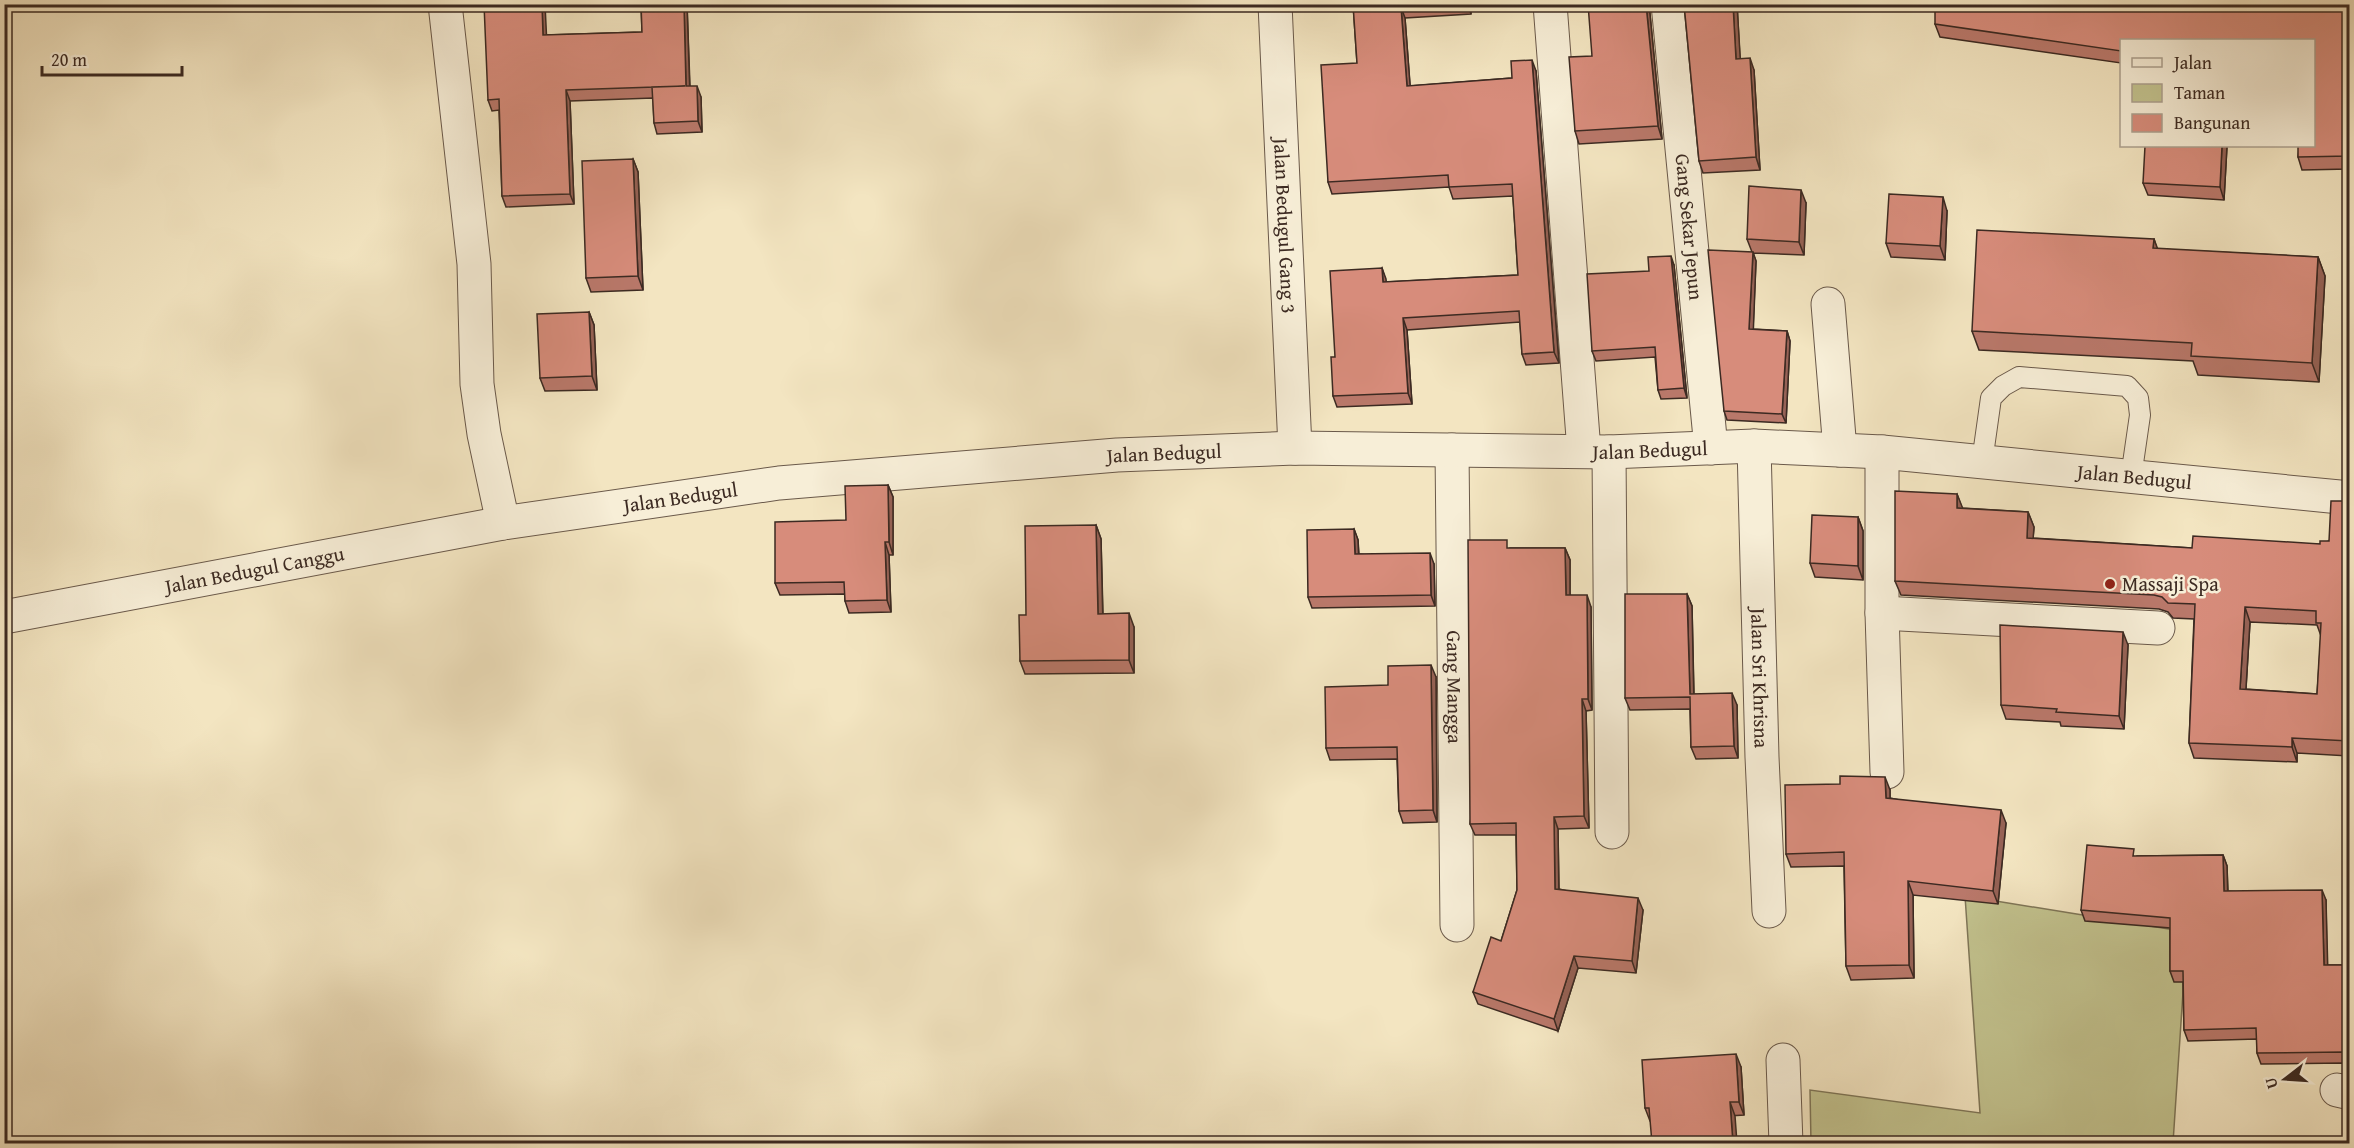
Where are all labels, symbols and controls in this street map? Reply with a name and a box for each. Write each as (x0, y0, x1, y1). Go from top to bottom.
scale bar (42, 39, 182, 77)
legend (2120, 39, 2315, 147)
text: 20 m (51, 46, 87, 73)
text: Jalan (2172, 49, 2212, 76)
text: Taman (2174, 79, 2225, 106)
text: Bangunan (2174, 109, 2250, 136)
street label: Jalan Bedugul Gang 3 (1267, 134, 1304, 314)
street label: Gang Sekar Jepun (1669, 152, 1712, 301)
street label: Jalan Bedugul (1589, 433, 1708, 466)
street label: Jalan Bedugul (1102, 436, 1223, 470)
street label: Jalan Bedugul (2073, 456, 2194, 496)
street label: Jalan Bedugul (618, 474, 740, 520)
street label: Jalan Bedugul Canggu (160, 538, 347, 601)
place label: Massaji Spa (2122, 569, 2219, 598)
marker: Massaji Spa (2103, 577, 2117, 591)
street label: Jalan Sri Khrisna (1744, 604, 1777, 749)
street label: Gang Mangga (1440, 630, 1470, 744)
north arrow (2255, 1049, 2315, 1109)
text: U (2258, 1075, 2284, 1092)

